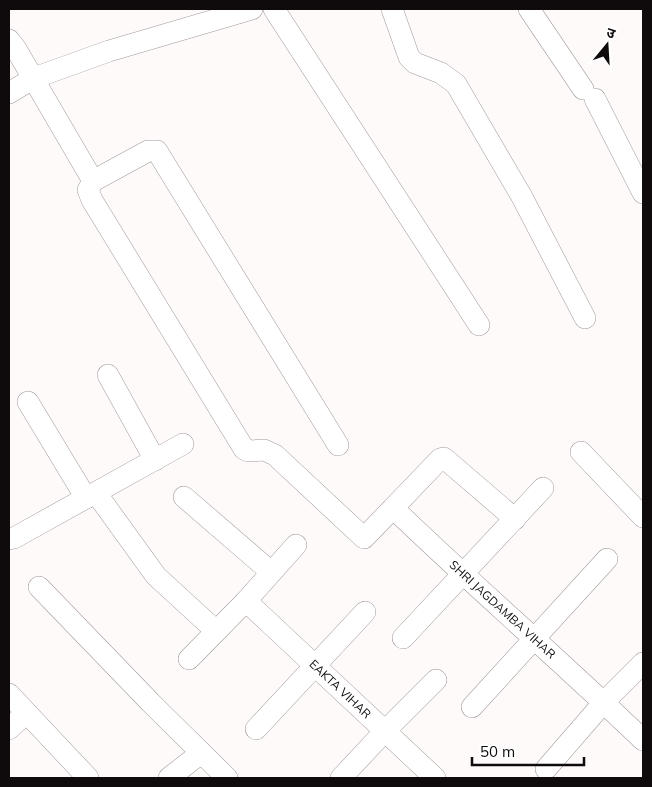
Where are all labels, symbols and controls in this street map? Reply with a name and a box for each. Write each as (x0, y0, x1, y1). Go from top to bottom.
north arrow (582, 20, 632, 70)
text: उ (604, 23, 618, 43)
street label: SHRI JAGDAMBA VIHAR (447, 557, 559, 662)
street label: EAKTA VIHAR (307, 656, 374, 721)
scale bar (472, 734, 584, 766)
text: 50 m (480, 742, 515, 761)

